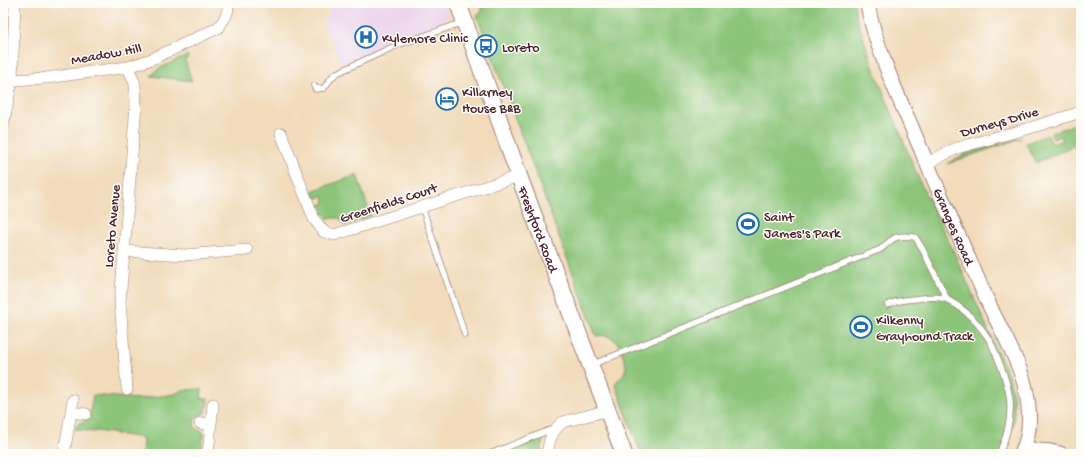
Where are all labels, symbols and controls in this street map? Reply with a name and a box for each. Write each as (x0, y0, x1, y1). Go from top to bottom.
hospital icon: Kylemore Clinic (353, 24, 379, 50)
place label: Kylemore Clinic (382, 31, 469, 48)
bus stop icon: Loreto (473, 33, 499, 59)
place label: Loreto (502, 40, 540, 57)
street label: Meadow Hill (70, 41, 143, 70)
place label: Killarney House B&B (462, 85, 521, 118)
hotel icon: Killarney House B&B (434, 86, 460, 112)
street label: Durneys Drive (958, 104, 1041, 143)
street label: Greenfields Court (338, 180, 441, 228)
street label: Loreto Avenue (101, 183, 126, 268)
street label: Freshford Road (512, 183, 561, 277)
street label: Granges Road (928, 186, 977, 270)
place label: Saint James's Park (764, 210, 842, 243)
sports icon: Saint James's Park (735, 211, 761, 237)
place label: Kilkenny Grayhound Track (876, 313, 975, 346)
sports icon: Kilkenny Grayhound Track (848, 314, 874, 340)

